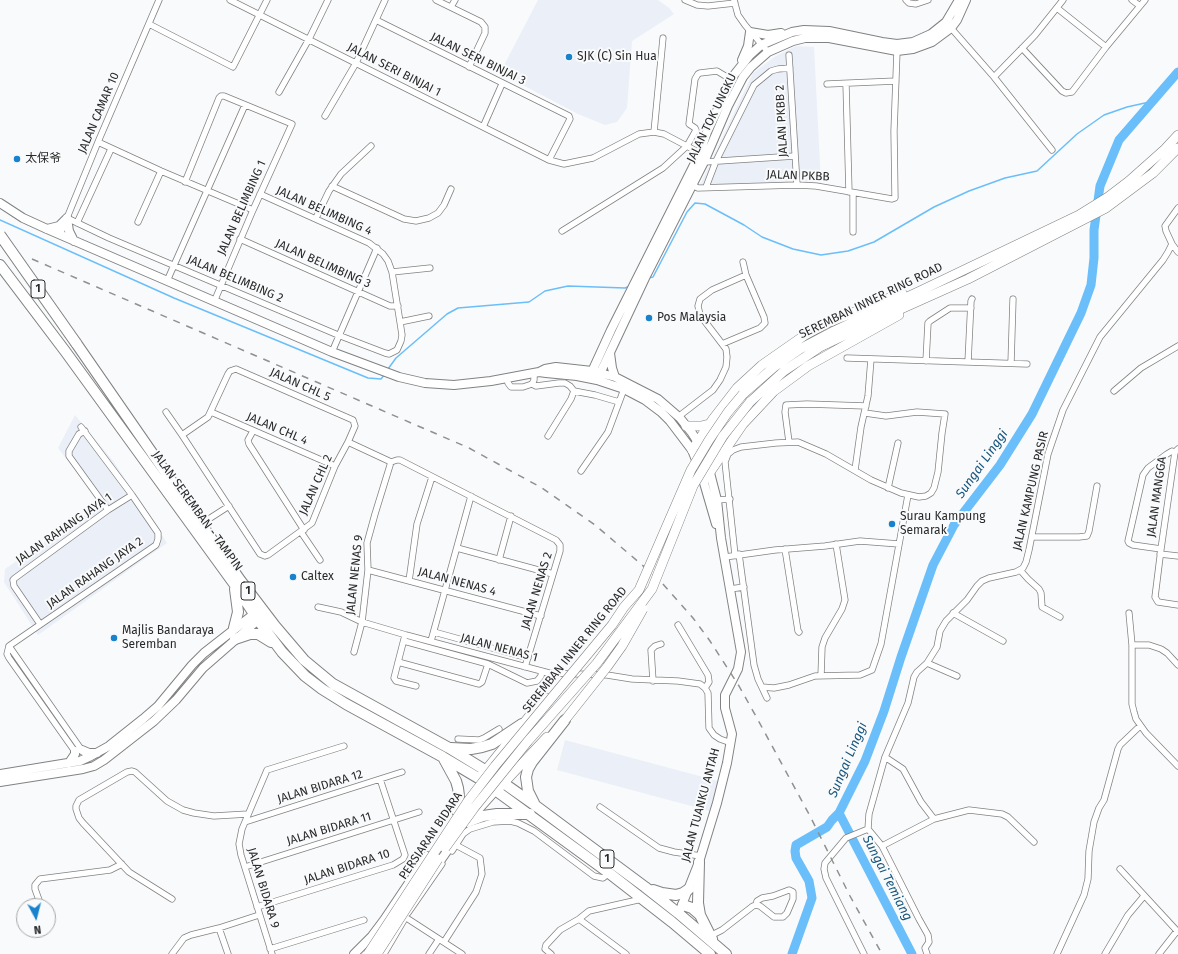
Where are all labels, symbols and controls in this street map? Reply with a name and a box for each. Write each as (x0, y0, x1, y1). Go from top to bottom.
street label: JALAN SERI BINJAI 3 (428, 30, 528, 88)
street label: JALAN SERI BINJAI 1 (345, 40, 443, 100)
place label: SJK (C) Sin Hua (577, 50, 657, 64)
marker: SJK (C) Sin Hua (564, 52, 574, 62)
street label: JALAN CAMAR 10 (75, 70, 123, 156)
street label: JALAN TOK UNGKU (684, 71, 740, 165)
street label: JALAN PKBB 2 (773, 84, 791, 158)
place label: 太保爷 (25, 152, 61, 166)
marker: 太保爷 (12, 154, 22, 164)
street label: JALAN BELIMBING 1 (215, 158, 269, 258)
street label: JALAN PKBB (766, 168, 830, 184)
street label: JALAN BELIMBING 4 (274, 183, 374, 239)
street label: JALAN BELIMBING 3 (273, 236, 373, 292)
street label: JALAN BELIMBING 2 (185, 252, 285, 306)
street label: SEREMBAN INNER RING ROAD (797, 260, 945, 342)
road number: 1 (31, 280, 45, 298)
place label: Pos Malaysia (657, 311, 726, 325)
marker: Pos Malaysia (644, 313, 654, 323)
street label: JALAN CHL 5 (267, 365, 333, 405)
street label: JALAN CHL 4 (244, 410, 310, 448)
water label: Sungai Linggi (953, 427, 1011, 501)
street label: JALAN KAMPUNG PASIR (1010, 430, 1052, 552)
street label: JALAN SEREMBAN - TAMPIN (149, 448, 245, 574)
street label: JALAN CHL 2 (296, 453, 336, 517)
street label: JALAN MANGGA (1144, 456, 1170, 538)
street label: JALAN RAHANG JAYA 1 (13, 490, 115, 568)
place label: Surau Kampung Semarak (900, 510, 986, 538)
marker: Surau Kampung Semarak (887, 519, 897, 529)
street label: JALAN RAHANG JAYA 2 (44, 534, 146, 612)
street label: JALAN NENAS 9 (344, 534, 366, 616)
street label: JALAN NENAS 2 (518, 551, 556, 631)
street label: JALAN NENAS 4 (416, 565, 498, 599)
place label: Caltex (301, 570, 334, 584)
marker: Caltex (288, 572, 298, 582)
road number: 1 (241, 582, 255, 600)
street label: SEREMBAN INNER RING ROAD (520, 584, 630, 716)
place label: Majlis Bandaraya Seremban (122, 624, 214, 652)
street label: JALAN NENAS 1 (459, 631, 539, 665)
marker: Majlis Bandaraya Seremban (109, 633, 119, 643)
water label: Sungai Linggi (825, 720, 871, 800)
street label: JALAN TUANKU ANTAH (679, 746, 723, 864)
street label: JALAN BIDARA 12 (276, 767, 364, 807)
street label: PERSIARAN BIDARA (396, 789, 466, 883)
street label: JALAN BIDARA 11 (285, 809, 373, 849)
water label: Sungai Temiang (859, 833, 915, 923)
street label: JALAN BIDARA 9 (244, 846, 282, 930)
street label: JALAN BIDARA 10 (302, 846, 392, 888)
road number: 1 (600, 850, 614, 868)
north arrow (16, 898, 56, 938)
text: N (33, 923, 42, 936)

